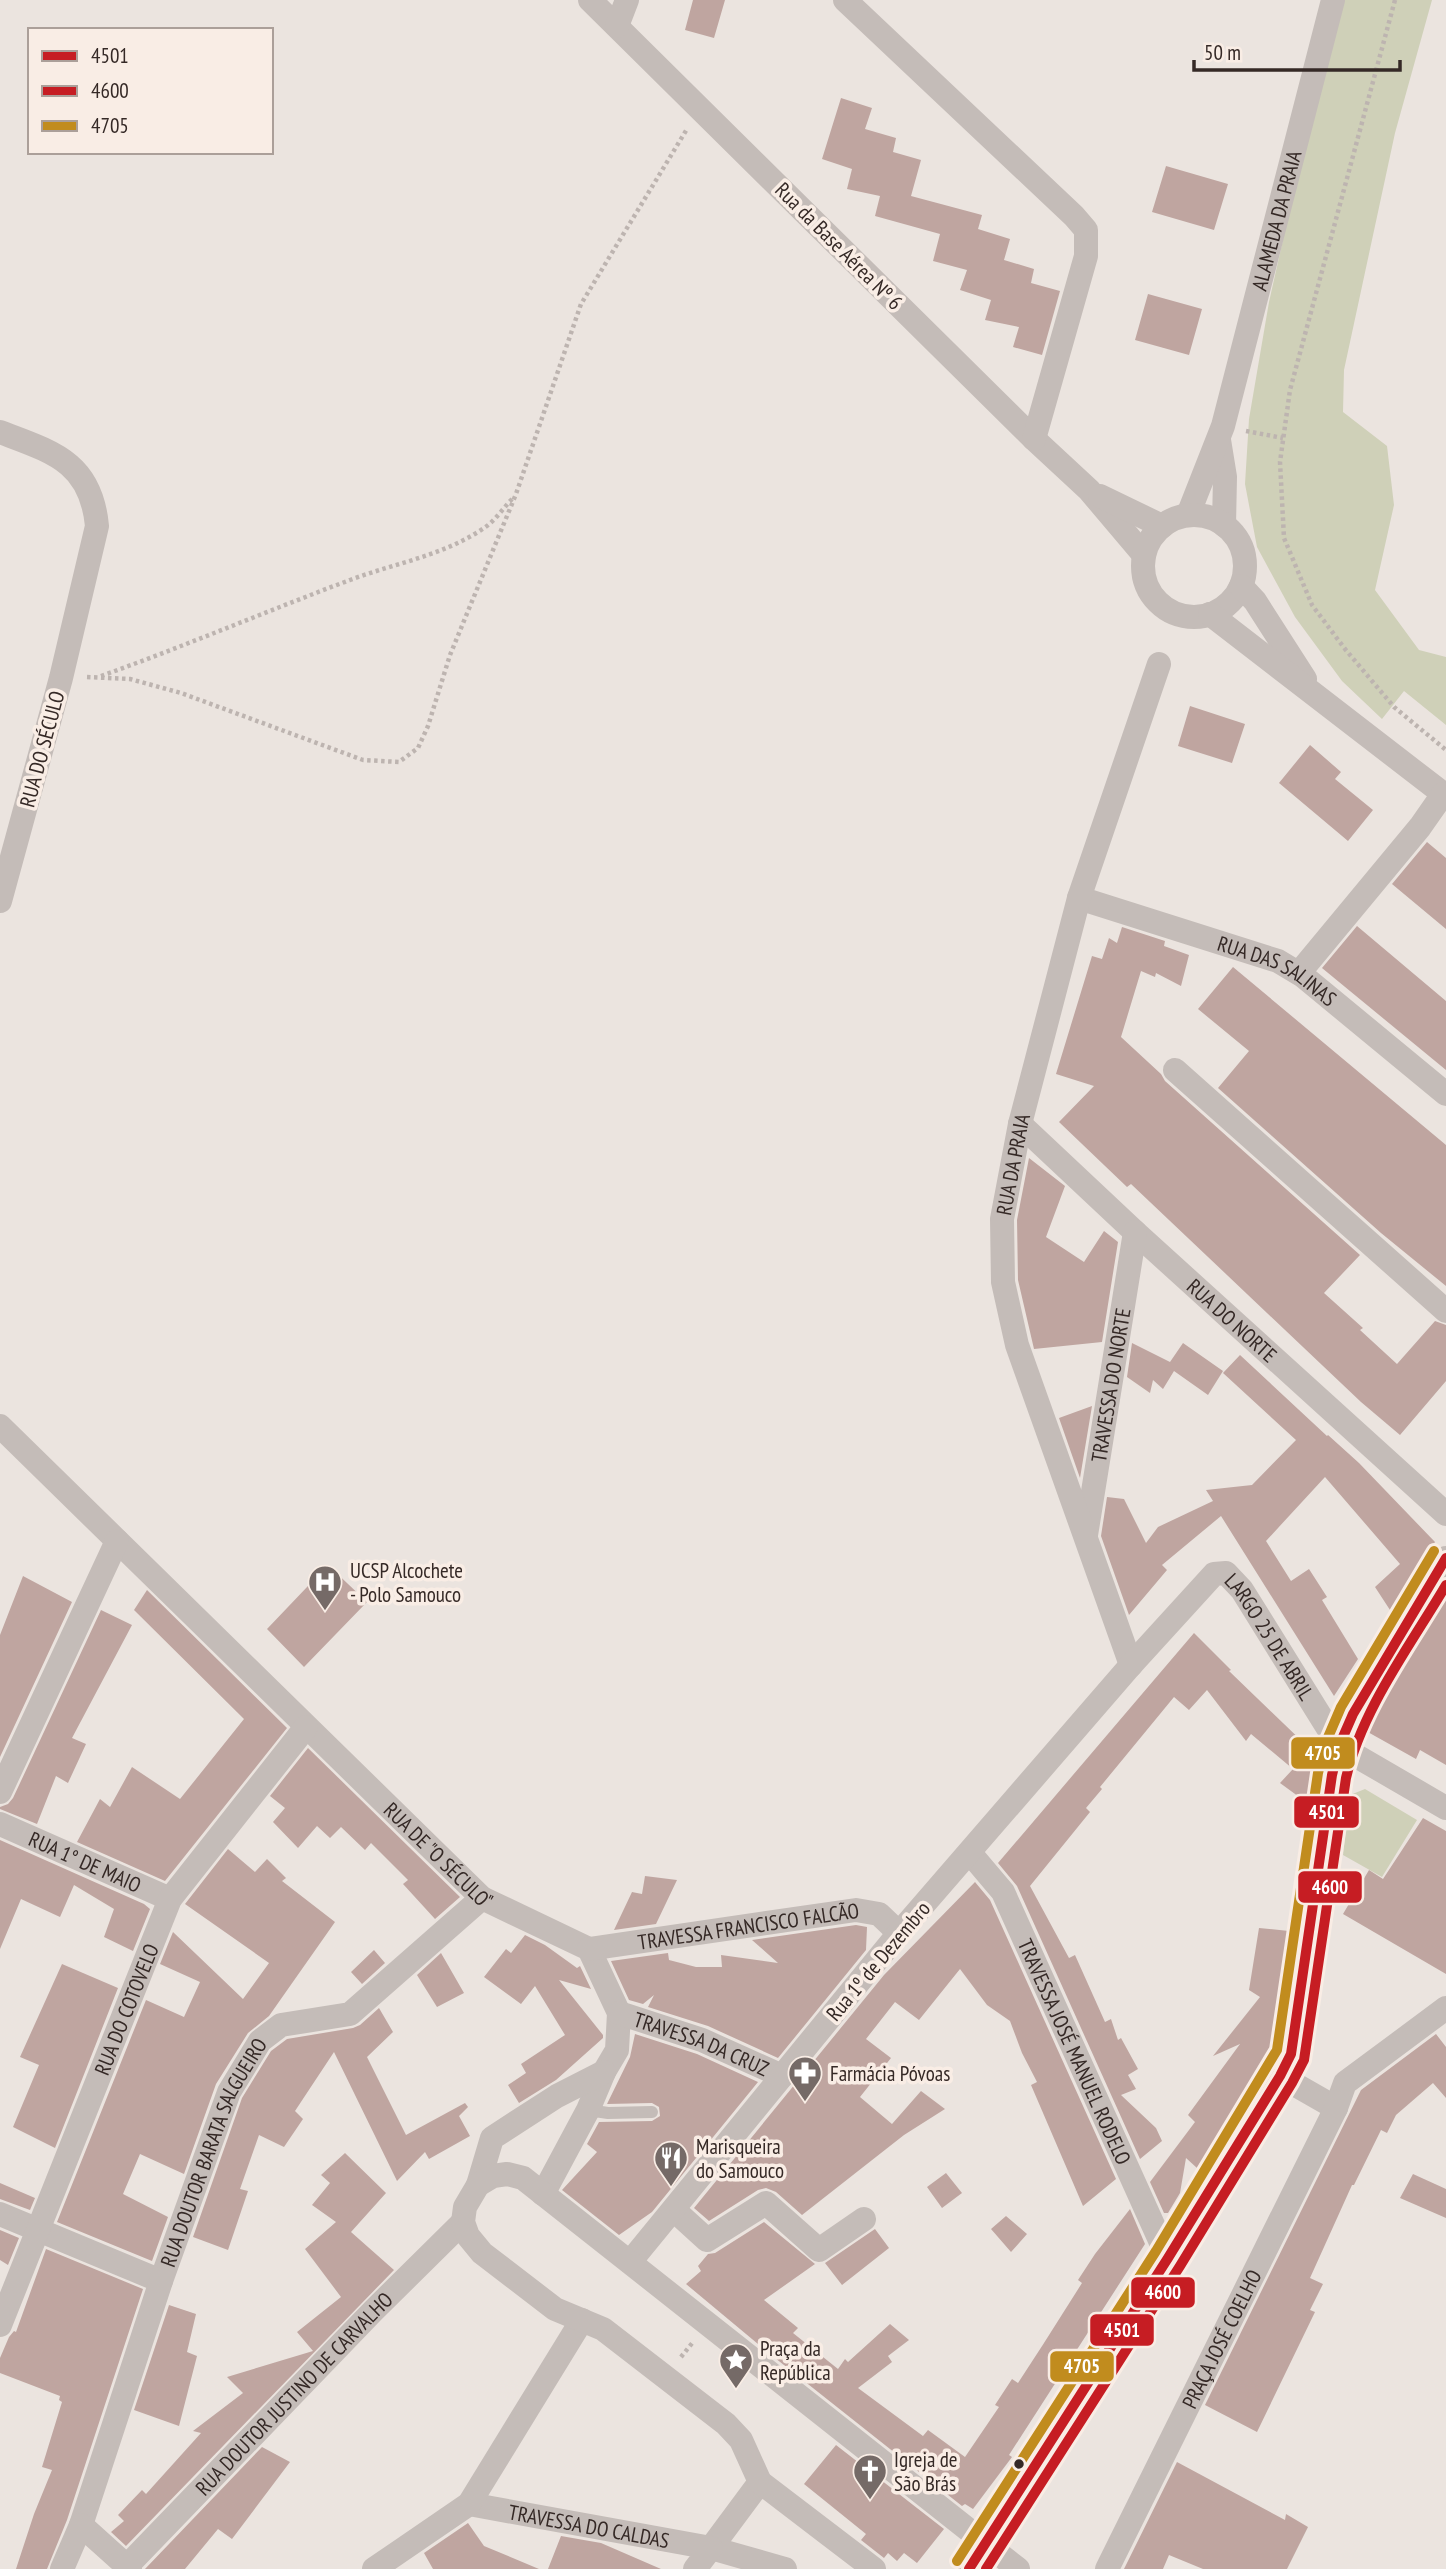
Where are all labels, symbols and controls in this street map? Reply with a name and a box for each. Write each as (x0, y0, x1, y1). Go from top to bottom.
legend (28, 28, 273, 154)
scale bar (1194, 28, 1400, 72)
text: 50 m (1204, 39, 1241, 66)
text: 4501 (91, 42, 129, 69)
text: 4600 (91, 77, 129, 104)
text: 4705 (91, 112, 129, 139)
street label: ALAMEDA DA PRAIA (1245, 147, 1307, 293)
street label: Rua da Base Aérea Nº 6 (769, 176, 909, 316)
street label: RUA DO SÉCULO (14, 688, 70, 810)
street label: RUA DAS SALINAS (1214, 929, 1342, 1012)
street label: RUA DA PRAIA (990, 1110, 1036, 1217)
street label: RUA DO NORTE (1182, 1273, 1283, 1368)
street label: TRAVESSA DO NORTE (1084, 1306, 1136, 1464)
place label: UCSP Alcochete - Polo Samouco (350, 1557, 463, 1608)
hospital icon: UCSP Alcochete - Polo Samouco (306, 1563, 344, 1612)
street label: LARGO 25 DE ABRIL (1219, 1567, 1321, 1705)
line badge: 4705 (1290, 1736, 1356, 1770)
text: 4705 (1305, 1741, 1341, 1765)
line badge: 4501 (1293, 1795, 1360, 1829)
street label: RUA DE "O SÉCULO" (378, 1796, 497, 1915)
text: 4501 (1309, 1800, 1345, 1824)
street label: RUA 1° DE MAIO (25, 1825, 145, 1898)
line badge: 4600 (1297, 1870, 1363, 1904)
text: 4600 (1312, 1875, 1348, 1899)
street label: TRAVESSA FRANCISCO FALCÃO (636, 1896, 861, 1955)
street label: Rua 1º de Dezembro (820, 1896, 936, 2026)
street label: TRAVESSA JOSÉ MANUEL RODELO (1012, 1934, 1138, 2169)
street label: RUA DO COTOVELO (88, 1940, 164, 2079)
street label: TRAVESSA DA CRUZ (631, 2005, 773, 2082)
street label: RUA DOUTOR BARATA SALGUEIRO (154, 2033, 272, 2270)
pharmacy icon: Farmácia Póvoas (786, 2054, 824, 2103)
place label: Farmácia Póvoas (830, 2060, 950, 2087)
place label: Marisqueira do Samouco (696, 2133, 784, 2184)
restaurant icon: Marisqueira do Samouco (652, 2139, 690, 2188)
street label: PRAÇA JOSÉ COELHO (1176, 2265, 1267, 2413)
line badge: 4600 (1130, 2276, 1196, 2309)
text: 4600 (1145, 2280, 1181, 2304)
street label: RUA DOUTOR JUSTINO DE CARVALHO (189, 2286, 398, 2501)
line badge: 4501 (1089, 2313, 1155, 2347)
text: 4501 (1104, 2318, 1140, 2342)
place label: Praça da República (760, 2335, 831, 2386)
place icon: Praça da República (717, 2341, 755, 2390)
line badge: 4705 (1049, 2350, 1115, 2383)
text: 4705 (1064, 2354, 1100, 2378)
place label: Igreja de São Brás (894, 2446, 958, 2497)
church icon: Igreja de São Brás (851, 2452, 889, 2501)
unlabelled marker (1012, 2457, 1026, 2471)
street label: TRAVESSA DO CALDAS (506, 2498, 672, 2554)

